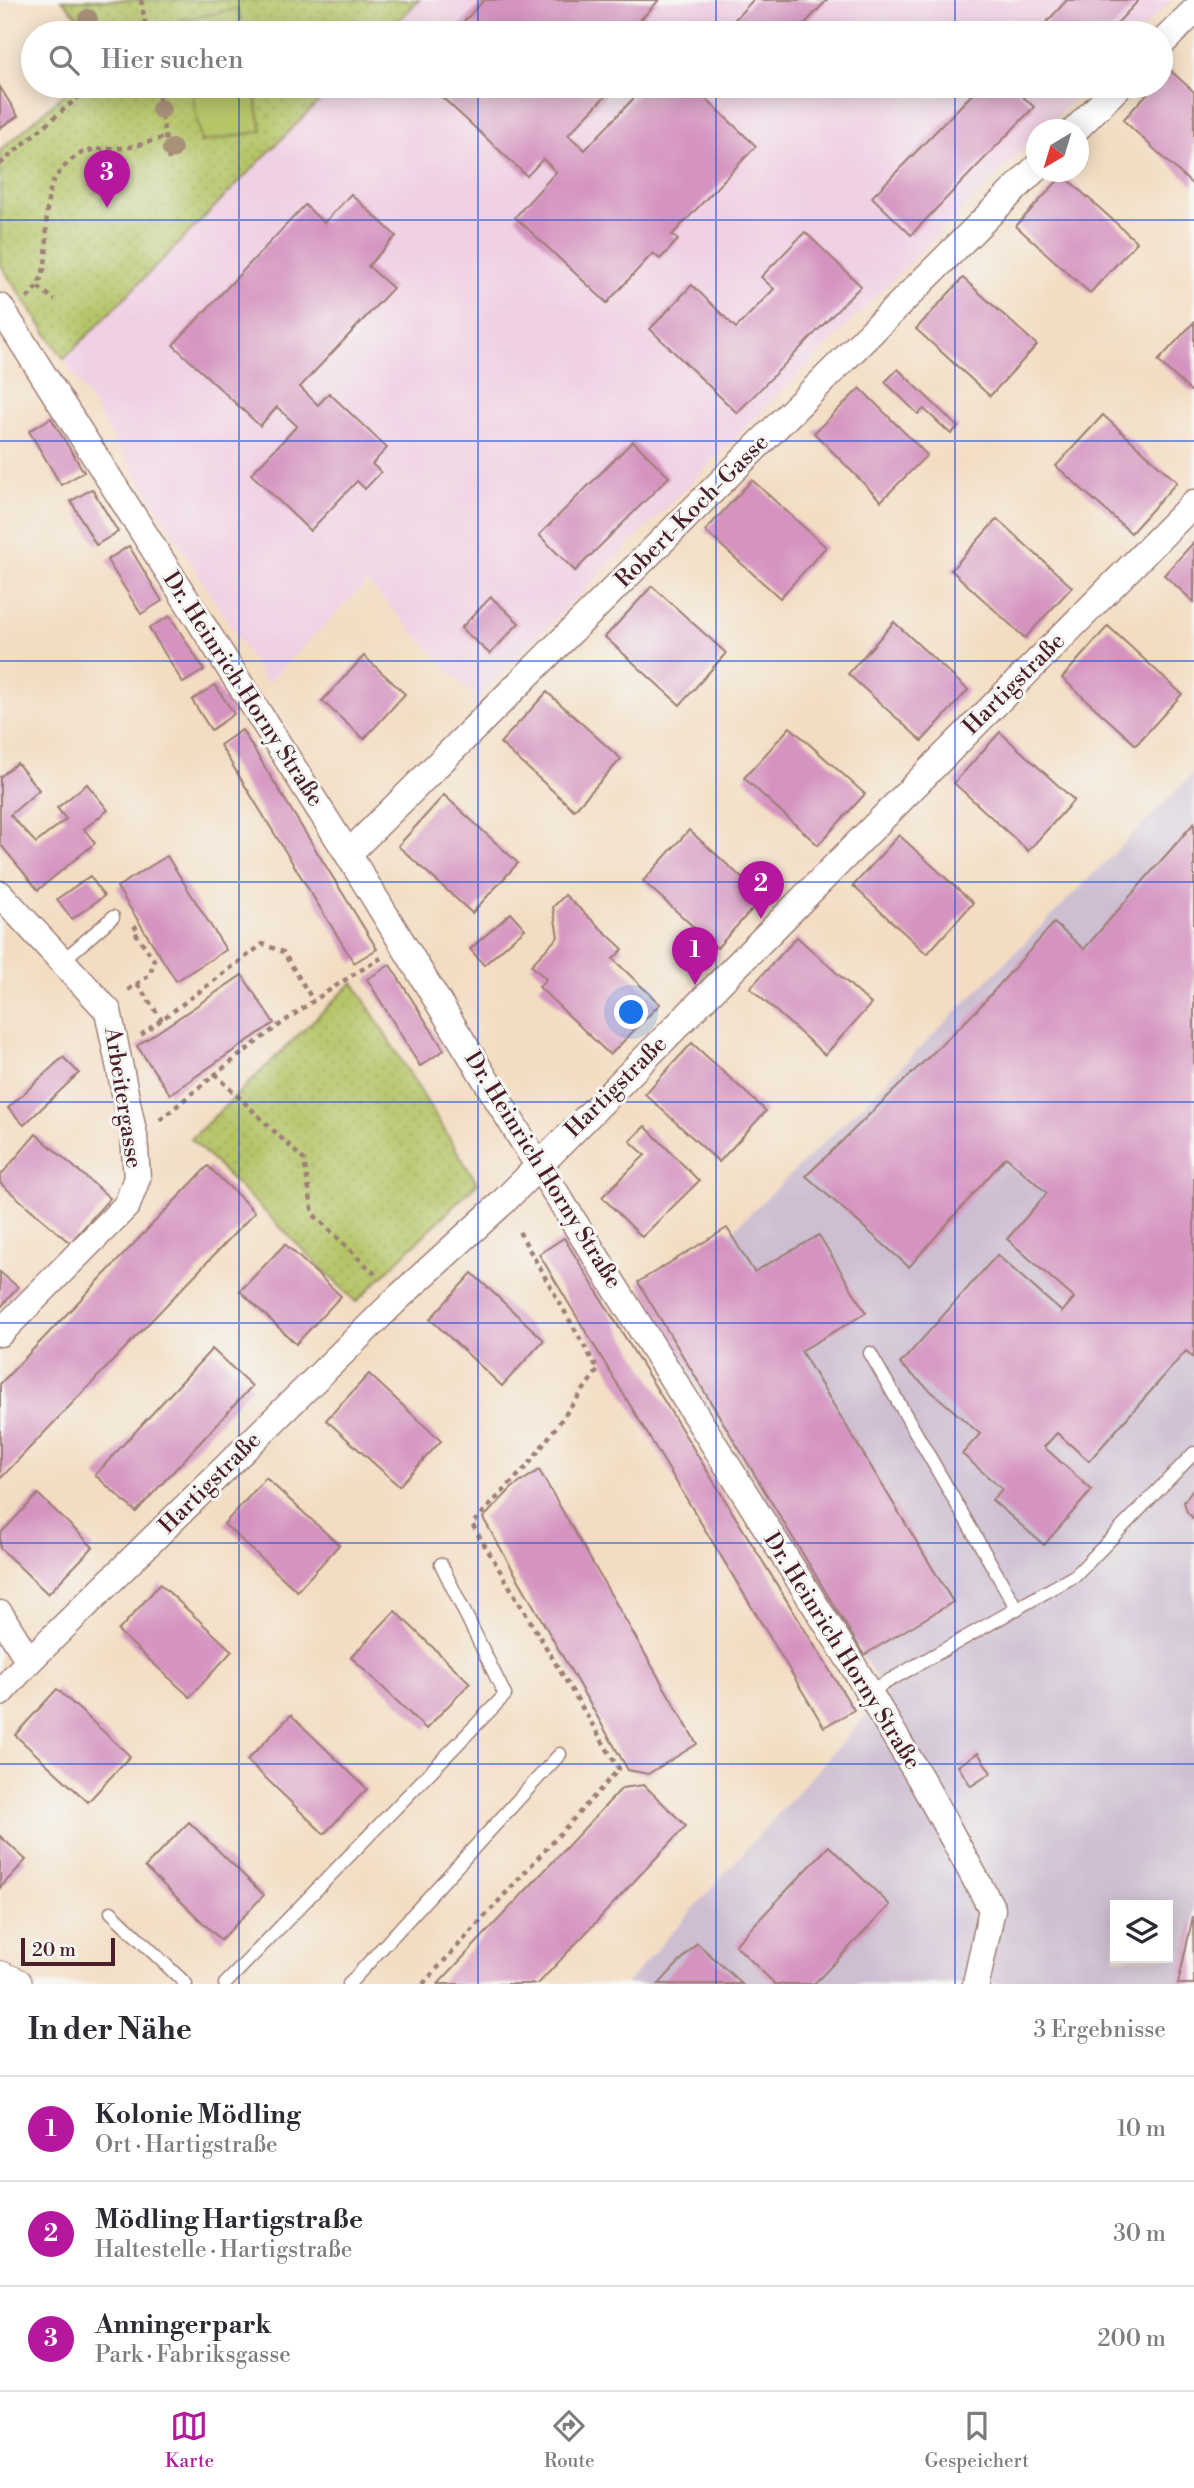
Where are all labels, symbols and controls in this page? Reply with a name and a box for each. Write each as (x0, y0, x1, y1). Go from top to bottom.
search box (21, 21, 1173, 98)
icon: search (45, 41, 83, 79)
text: Hier suchen (101, 44, 243, 76)
north arrow (1026, 119, 1089, 182)
pin: 3 (84, 150, 130, 208)
street label: Robert-Koch-Gasse (609, 428, 775, 594)
street label: Dr. Heinrich Horny Straße (157, 566, 329, 812)
street label: Hartigstraße (957, 627, 1071, 741)
pin: 2 (738, 861, 784, 919)
pin: 1 (672, 927, 718, 985)
your location (614, 995, 648, 1029)
street label: Arbeitergasse (98, 1025, 148, 1170)
street label: Hartigstraße (559, 1030, 673, 1144)
street label: Dr. Heinrich Horny Straße (458, 1046, 628, 1294)
street label: Hartigstraße (153, 1426, 267, 1540)
street label: Dr. Heinrich Horny Straße (757, 1527, 927, 1775)
map controls (1110, 1900, 1173, 1963)
button: layers (1110, 1900, 1173, 1963)
scale bar (21, 1935, 116, 1967)
text: 20 m (32, 1938, 76, 1962)
text: In der Nähe (28, 2011, 192, 2049)
text: 3 Ergebnisse (1033, 2016, 1166, 2044)
text: Kolonie Mödling (95, 2099, 301, 2131)
text: 1 (45, 2115, 57, 2143)
text: 10 m (1117, 2115, 1166, 2143)
text: Ort · Hartigstraße (95, 2131, 278, 2159)
text: Mödling Hartigstraße (95, 2204, 363, 2236)
text: 2 (44, 2220, 58, 2248)
text: 30 m (1113, 2220, 1166, 2248)
text: Haltestelle · Hartigstraße (95, 2236, 353, 2264)
text: Anningerpark (95, 2309, 271, 2341)
text: 3 (44, 2325, 58, 2353)
text: 200 m (1098, 2325, 1166, 2353)
text: Park · Fabriksgasse (95, 2341, 291, 2369)
tab: Karte (165, 2407, 214, 2473)
tab: Route (544, 2407, 595, 2473)
tab: Gespeichert (924, 2407, 1029, 2473)

